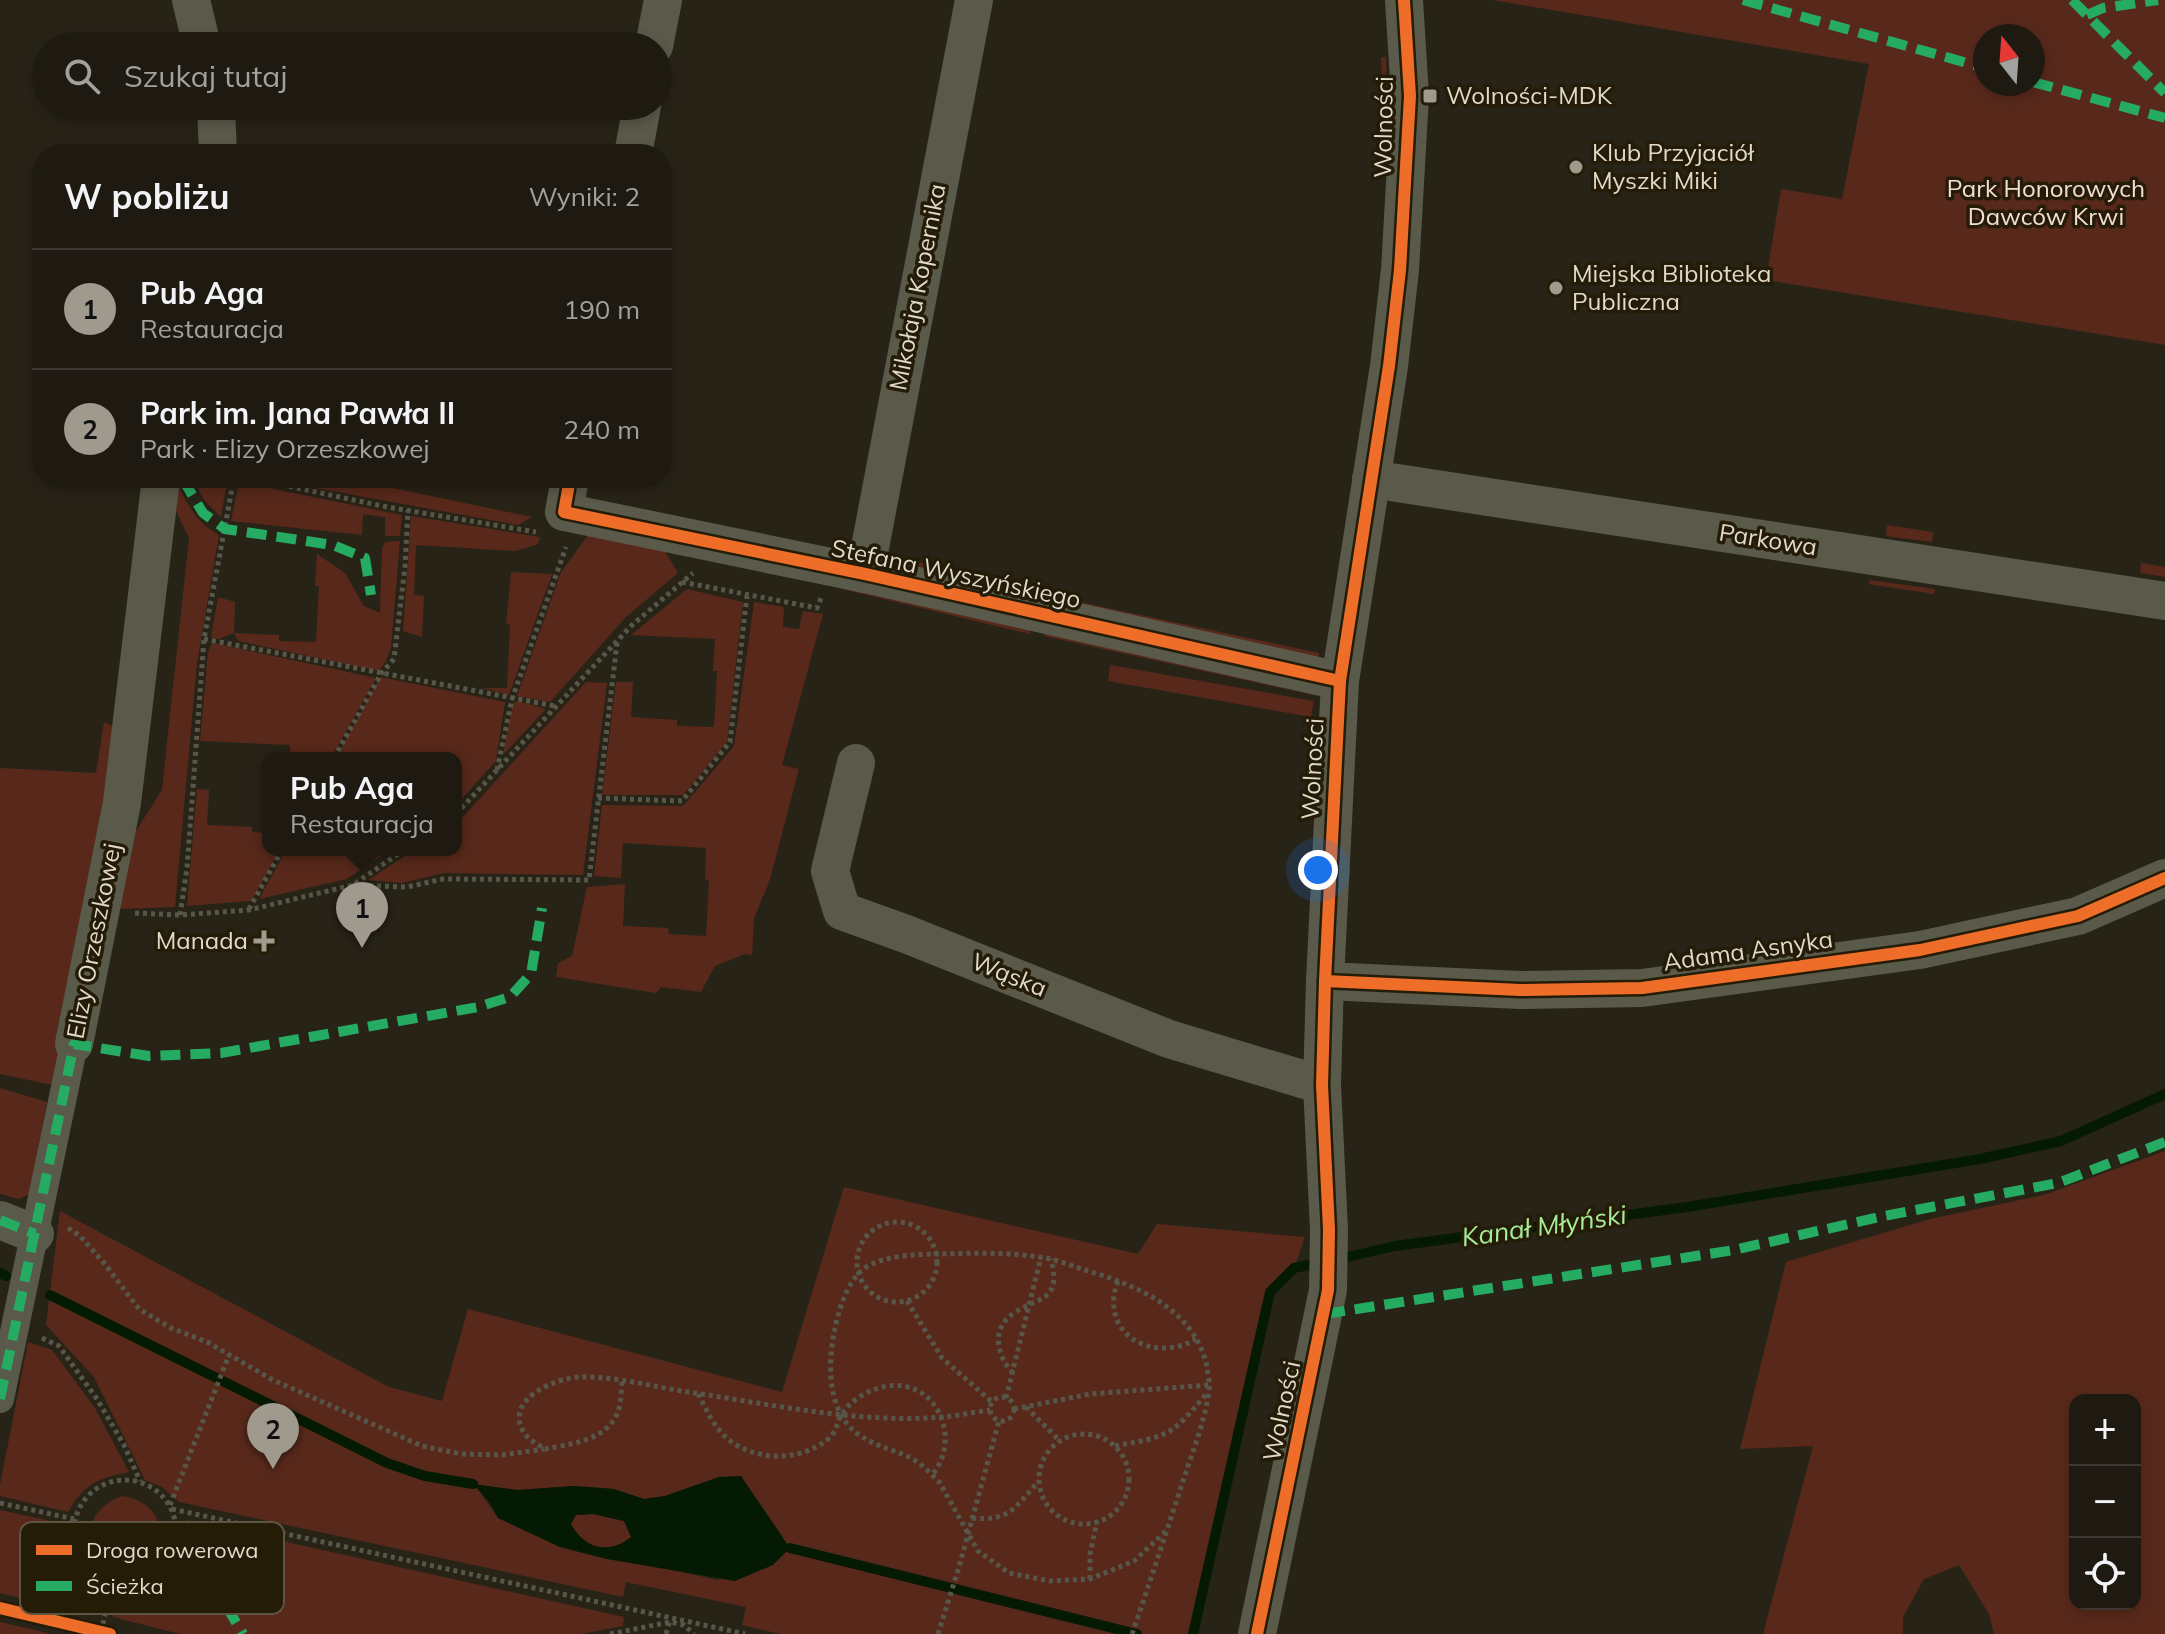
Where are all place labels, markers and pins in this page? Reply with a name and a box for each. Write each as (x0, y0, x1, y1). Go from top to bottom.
place label: Wolności-MDK (1446, 80, 1613, 110)
marker: Wolności-MDK (1421, 87, 1439, 105)
place label: Klub Przyjaciół Myszki Miki (1592, 137, 1755, 195)
marker: Klub Przyjaciół Myszki Miki (1567, 158, 1585, 176)
place label: Miejska Biblioteka Publiczna (1572, 258, 1771, 316)
marker: Miejska Biblioteka Publiczna (1547, 279, 1565, 297)
pin: 1 (336, 882, 388, 948)
place label: Manada (156, 925, 248, 955)
marker: Manada (255, 932, 273, 950)
pin: 2 (247, 1403, 299, 1469)

